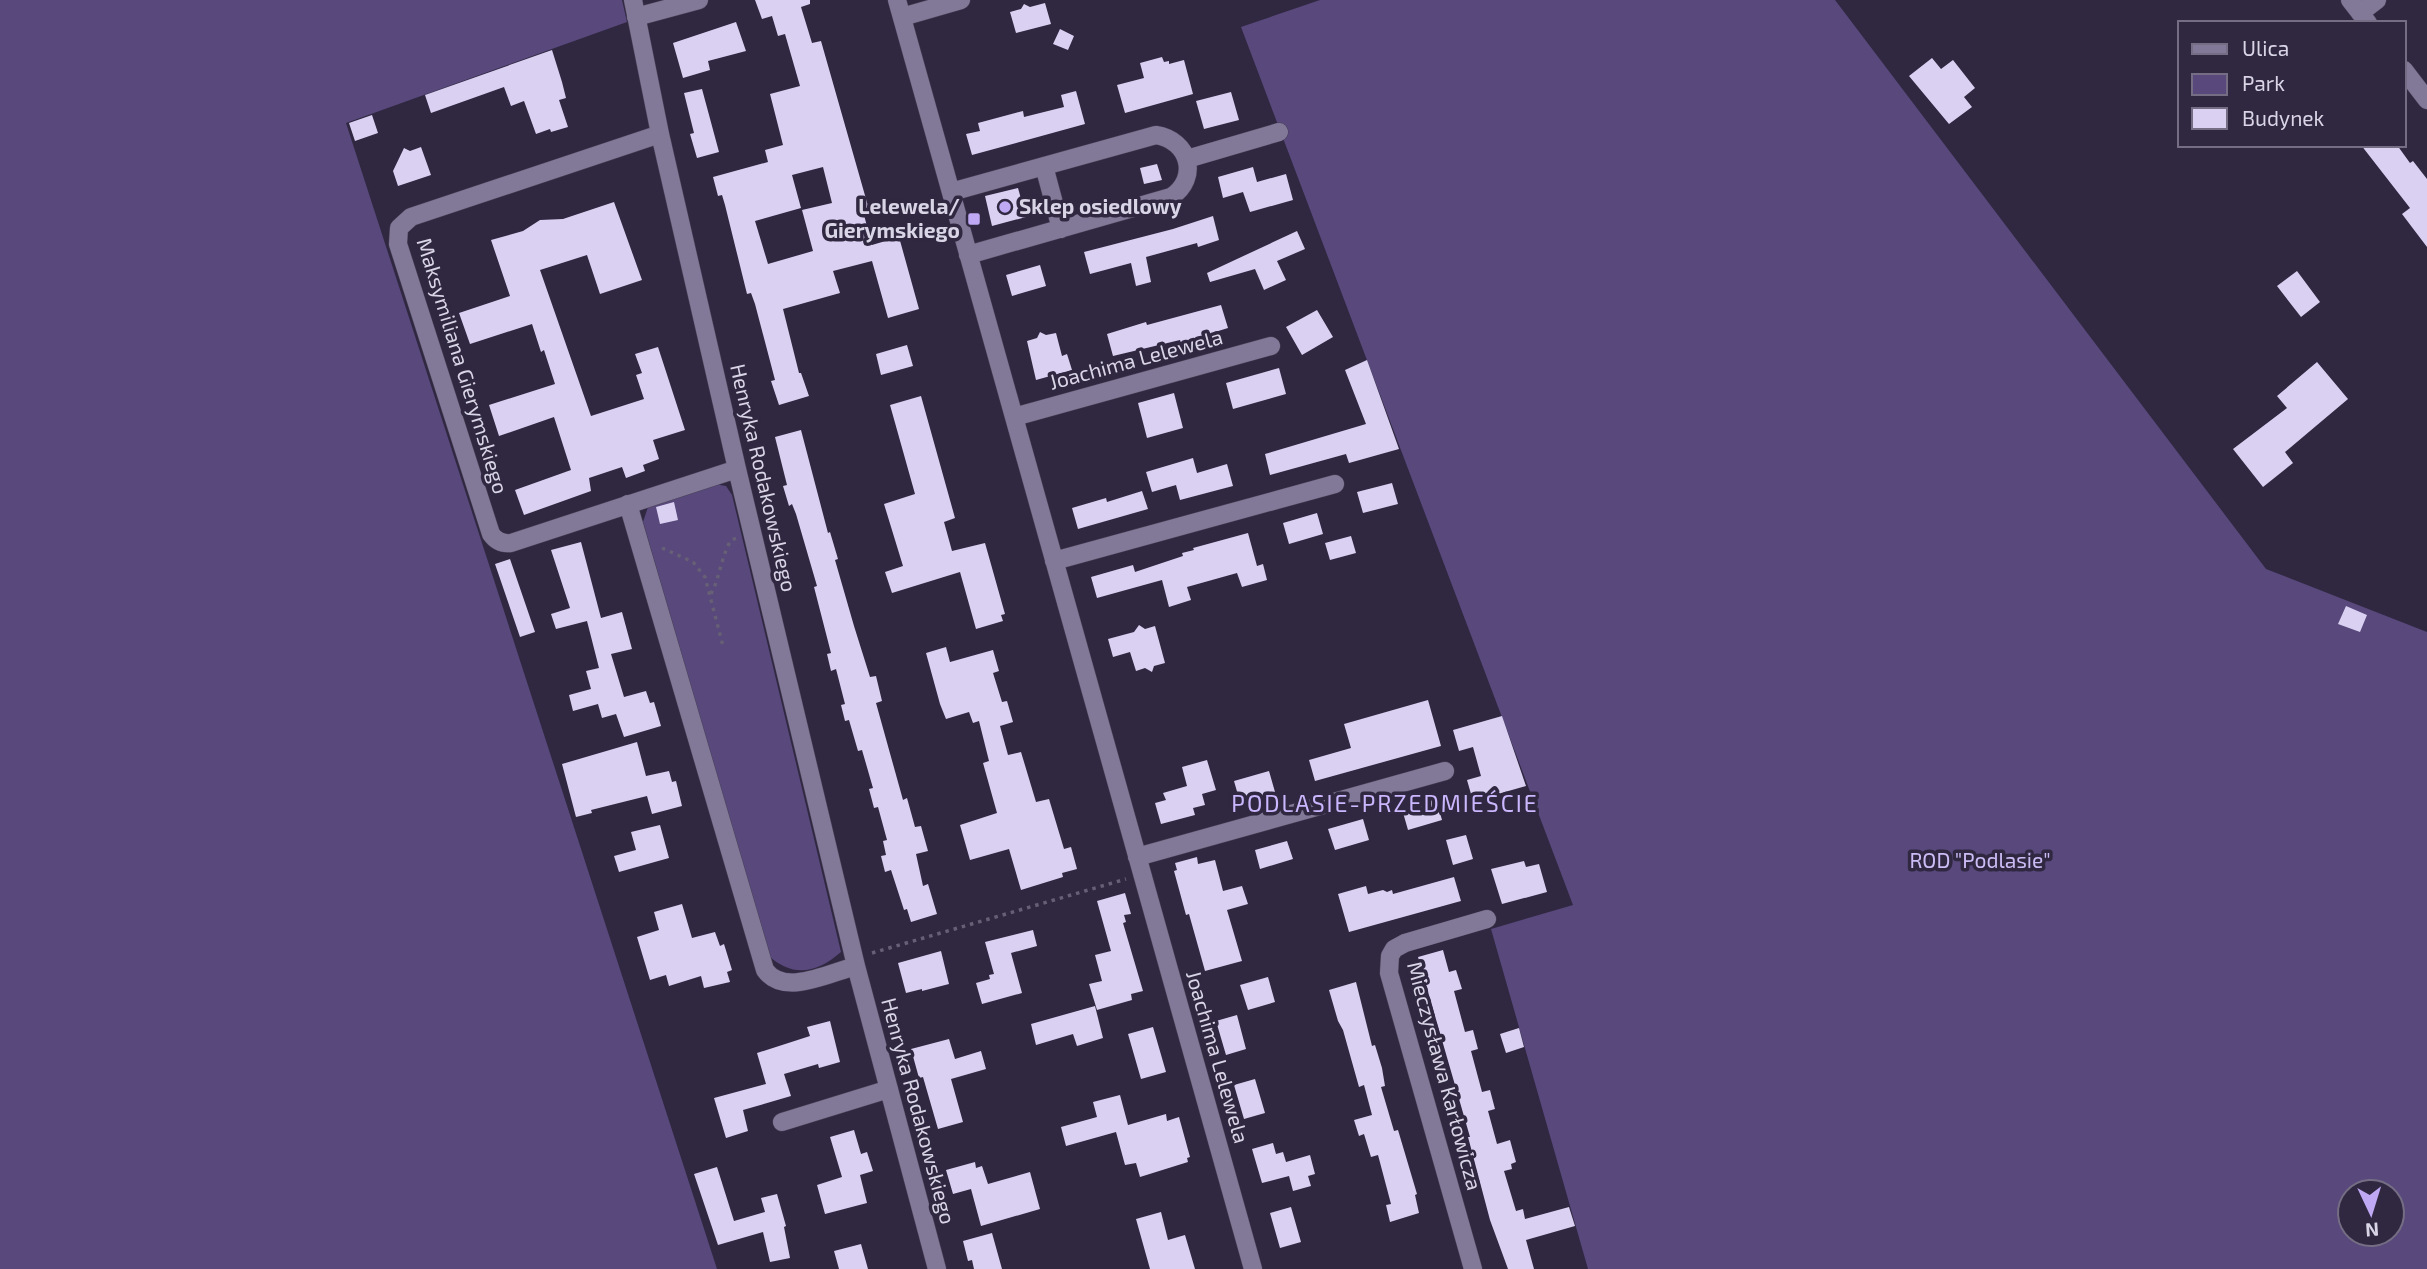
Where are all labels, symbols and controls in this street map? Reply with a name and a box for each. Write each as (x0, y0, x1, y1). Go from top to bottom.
legend (2178, 21, 2406, 147)
text: Ulica (2242, 35, 2289, 60)
text: Park (2242, 70, 2285, 95)
text: Budynek (2242, 105, 2325, 130)
place label: Lelewela/ Gierymskiego (824, 193, 960, 243)
place label: Sklep osiedlowy (1019, 193, 1182, 219)
marker: Sklep osiedlowy (997, 199, 1013, 215)
marker: Lelewela/ Gierymskiego (966, 211, 982, 227)
street label: Maksymiliana Gierymskiego (413, 235, 514, 497)
street label: Joachima Lelewela (1046, 323, 1225, 394)
street label: Henryka Rodakowskiego (726, 361, 803, 594)
district label: PODLASIE-PRZEDMIEŚCIE (1231, 789, 1539, 817)
park label: ROD "Podlasie" (1909, 847, 2051, 872)
street label: Mieczysława Karłowicza (1403, 959, 1488, 1193)
street label: Joachima Lelewela (1182, 967, 1255, 1146)
street label: Henryka Rodakowskiego (877, 995, 962, 1226)
north arrow (2336, 1178, 2406, 1248)
text: N (2365, 1219, 2380, 1242)

